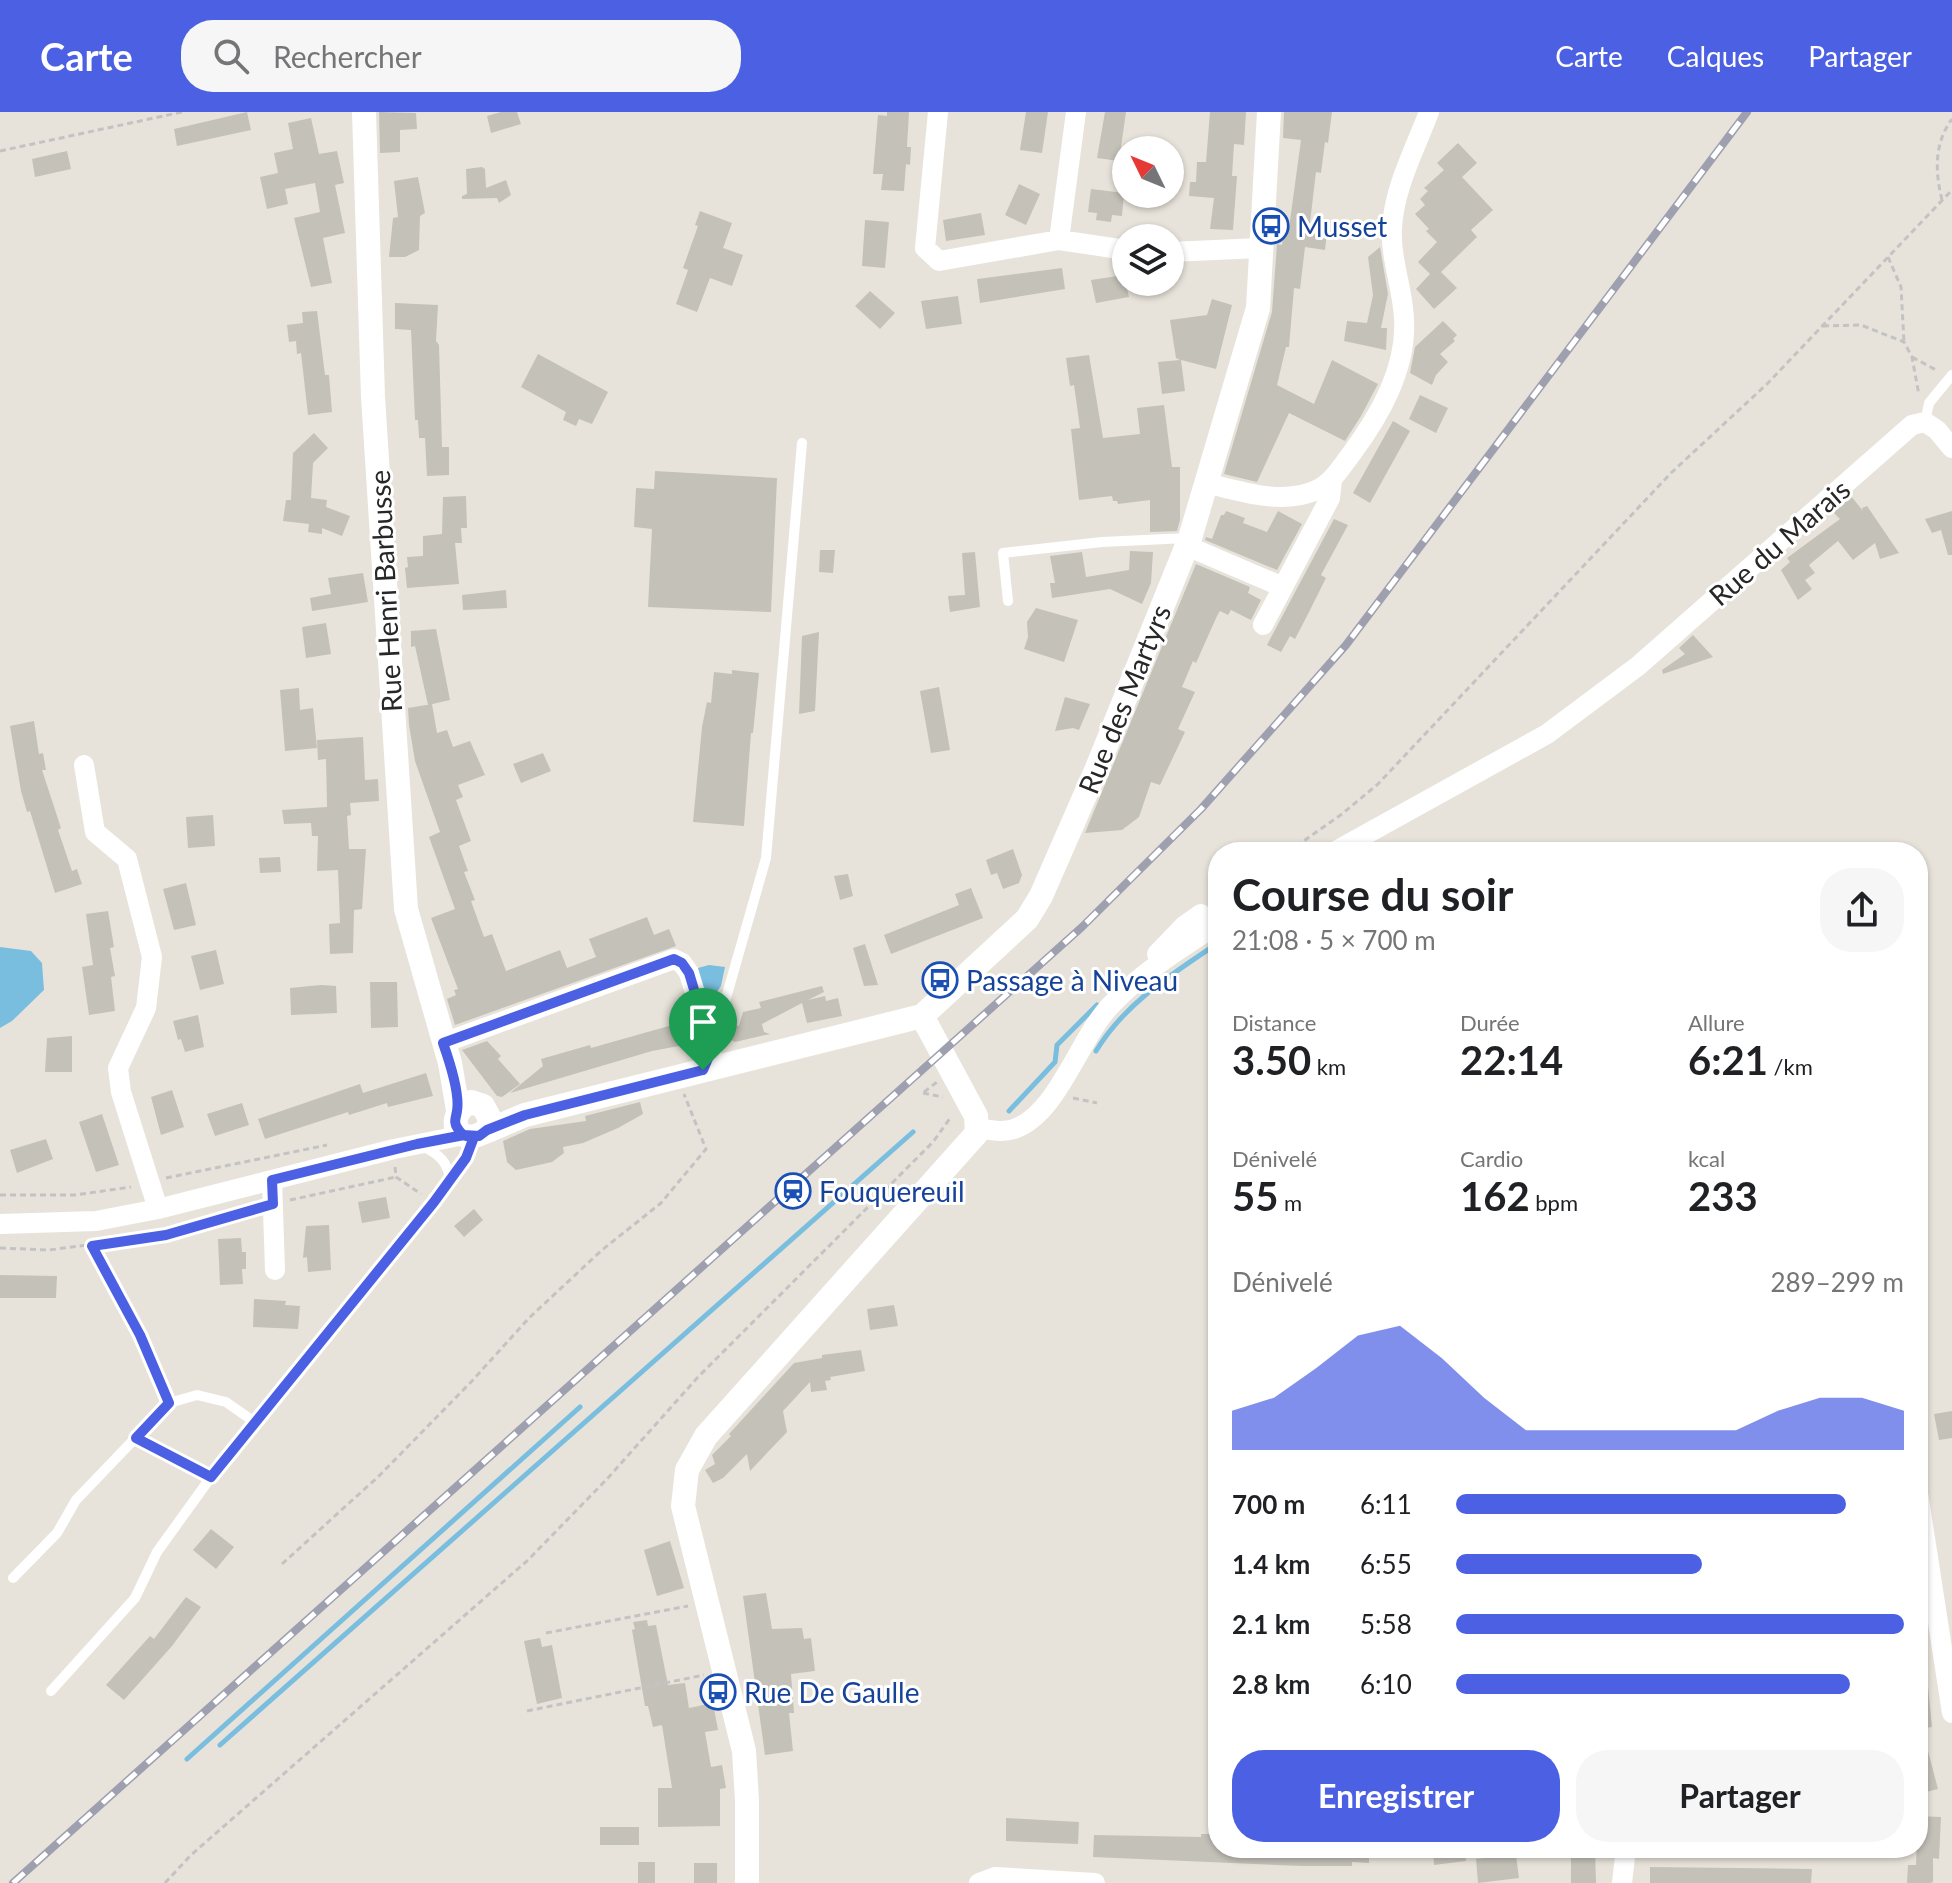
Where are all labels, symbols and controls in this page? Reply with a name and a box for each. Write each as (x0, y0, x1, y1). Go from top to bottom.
search box (181, 20, 741, 92)
text: Carte (40, 33, 133, 79)
icon: search (209, 34, 253, 78)
text: Rechercher (273, 38, 422, 74)
text: Carte (1555, 39, 1623, 73)
text: Calques (1667, 39, 1764, 73)
text: Partager (1808, 39, 1912, 73)
north arrow (1112, 136, 1184, 208)
map controls (1112, 136, 1184, 296)
bus stop icon: Musset (1252, 207, 1290, 245)
place label: Musset (1297, 209, 1387, 243)
button: layers (1112, 224, 1184, 296)
street label: Rue Henri Barbusse (362, 469, 408, 713)
street label: Rue du Marais (1702, 472, 1856, 612)
street label: Rue des Martyrs (1071, 600, 1177, 798)
text: Course du soir (1232, 868, 1513, 920)
button: share (1820, 868, 1904, 952)
text: 21:08 · 5 × 700 m (1232, 924, 1436, 956)
bus stop icon: Passage à Niveau (921, 961, 959, 999)
place label: Passage à Niveau (966, 963, 1178, 997)
pin (669, 988, 737, 1070)
icon: arrive (681, 1000, 725, 1044)
text: Distance (1232, 1009, 1316, 1036)
text: Durée (1460, 1009, 1520, 1036)
text: Allure (1688, 1009, 1745, 1036)
text: 3.50 (1232, 1036, 1311, 1084)
text: 22:14 (1460, 1036, 1563, 1084)
text: 6:21 (1688, 1036, 1768, 1084)
text: km (1311, 1053, 1346, 1080)
text: /km (1768, 1053, 1813, 1080)
text: Dénivelé (1232, 1145, 1317, 1172)
text: Cardio (1460, 1145, 1523, 1172)
text: kcal (1688, 1145, 1725, 1172)
station icon: Fouquereuil (774, 1172, 812, 1210)
text: 55 (1232, 1172, 1278, 1220)
text: 162 (1460, 1172, 1530, 1220)
text: 233 (1688, 1172, 1758, 1220)
place label: Fouquereuil (819, 1174, 965, 1208)
text: m (1278, 1189, 1302, 1216)
text: bpm (1530, 1189, 1578, 1216)
text: Dénivelé (1232, 1266, 1333, 1298)
text: 289–299 m (1770, 1266, 1904, 1298)
text: 700 m (1232, 1488, 1305, 1520)
text: 6:11 (1360, 1488, 1412, 1520)
text: 1.4 km (1232, 1548, 1310, 1580)
text: 6:55 (1360, 1548, 1412, 1580)
text: 2.1 km (1232, 1608, 1310, 1640)
text: 5:58 (1360, 1608, 1412, 1640)
text: 2.8 km (1232, 1668, 1310, 1700)
text: 6:10 (1360, 1668, 1412, 1700)
bus stop icon: Rue De Gaulle (699, 1673, 737, 1711)
place label: Rue De Gaulle (744, 1675, 919, 1709)
button: Enregistrer (1232, 1750, 1560, 1842)
button: Partager (1576, 1750, 1904, 1842)

